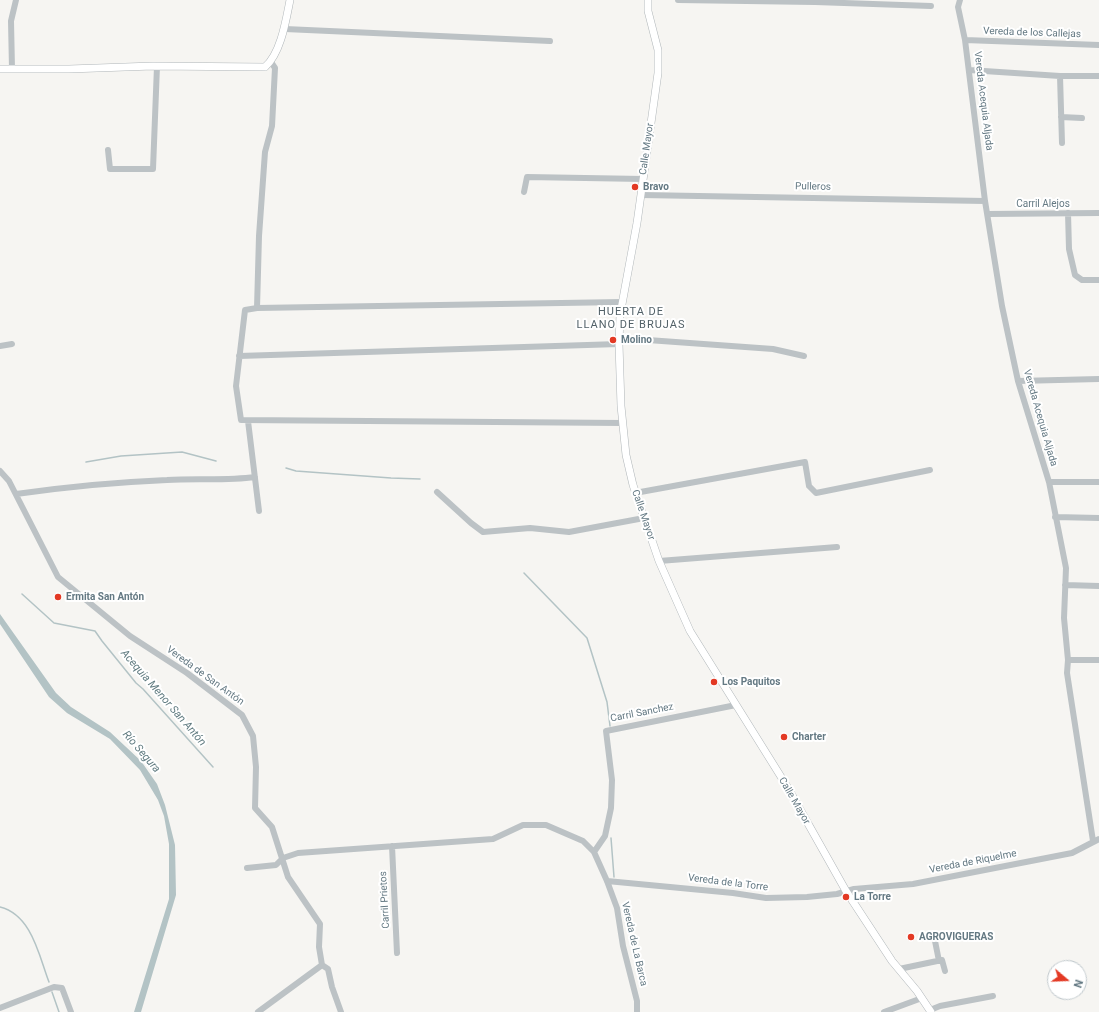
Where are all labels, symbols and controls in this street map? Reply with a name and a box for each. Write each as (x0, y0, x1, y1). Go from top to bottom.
street label: Vereda de los Callejas (983, 25, 1081, 41)
street label: Vereda Acequia Aljada (971, 51, 995, 151)
street label: Calle Mayor (637, 122, 657, 176)
place label: Bravo (643, 181, 669, 193)
street label: Pulleros (795, 181, 831, 193)
marker: Bravo (630, 182, 640, 192)
street label: Carril Alejos (1016, 198, 1070, 210)
district label: HUERTA DE LLANO DE BRUJAS (577, 305, 685, 331)
place label: Molino (621, 334, 652, 346)
marker: Molino (608, 335, 618, 345)
street label: Vereda Acequia Aljada (1020, 368, 1060, 468)
street label: Calle Mayor (629, 488, 657, 542)
place label: Ermita San Antón (66, 591, 144, 603)
marker: Ermita San Antón (53, 592, 63, 602)
street label: Vereda de San Antón (164, 644, 246, 708)
water label: Acequia Menor San Antón (118, 647, 208, 749)
place label: Los Paquitos (722, 676, 780, 688)
marker: Los Paquitos (709, 677, 719, 687)
street label: Carril Sanchez (609, 701, 675, 725)
water label: Río Segura (119, 728, 163, 776)
place label: Charter (792, 731, 826, 743)
marker: Charter (779, 732, 789, 742)
street label: Calle Mayor (776, 775, 812, 827)
street label: Vereda de Riquelme (928, 848, 1018, 876)
street label: Carril Prietos (378, 871, 392, 929)
street label: Vereda de la Torre (687, 872, 769, 894)
place label: La Torre (854, 891, 891, 903)
marker: La Torre (841, 892, 851, 902)
street label: Vereda de La Barca (618, 901, 650, 987)
place label: AGROVIGUERAS (919, 931, 993, 943)
marker: AGROVIGUERAS (906, 932, 916, 942)
north arrow (1047, 960, 1087, 1000)
text: N (1070, 978, 1085, 990)

